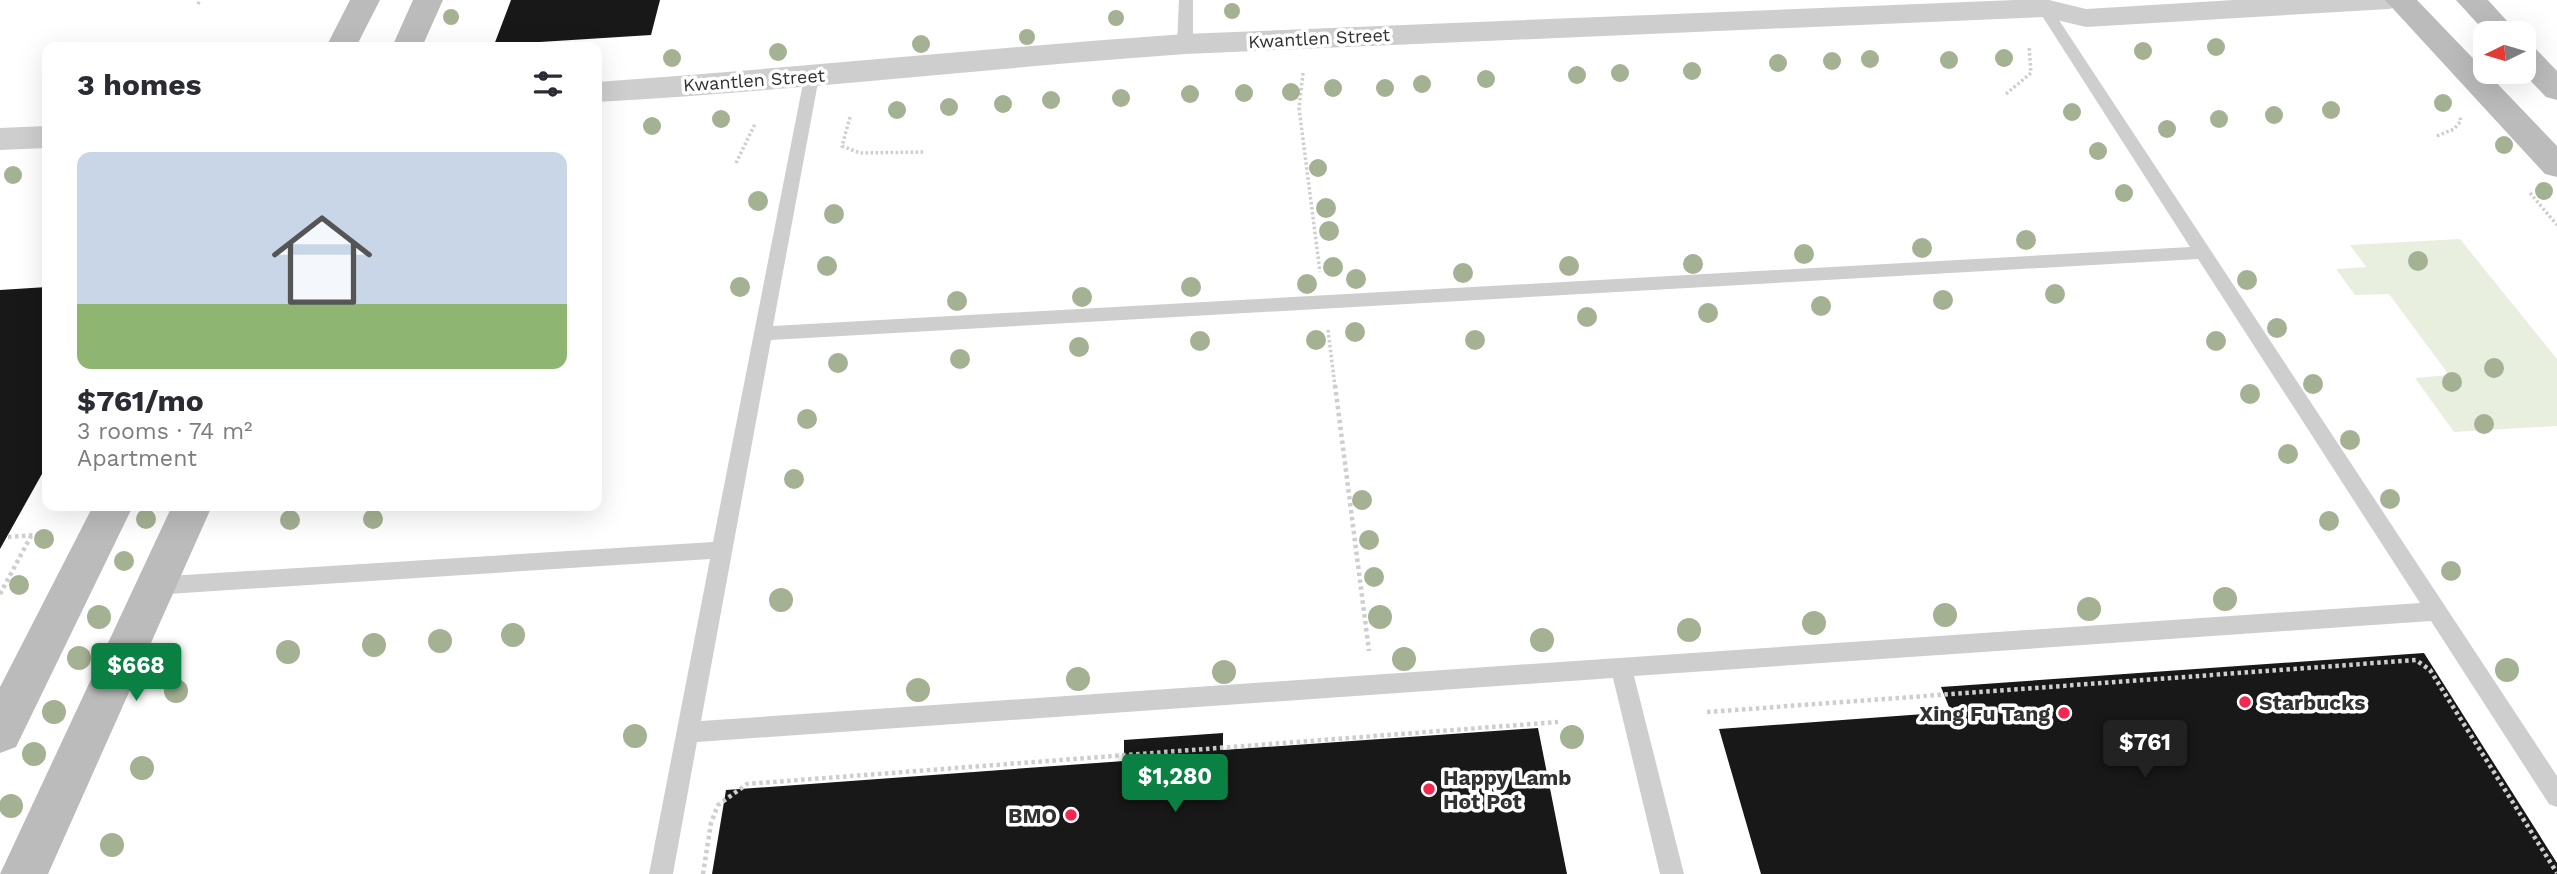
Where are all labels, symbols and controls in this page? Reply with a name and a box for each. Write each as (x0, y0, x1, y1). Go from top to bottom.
north arrow (2473, 21, 2536, 84)
map controls (2473, 21, 2536, 84)
street label: Kwantlen Street (1248, 24, 1391, 52)
icon: filters (529, 65, 567, 103)
street label: Kwantlen Street (682, 65, 826, 95)
text: 3 homes (77, 67, 202, 102)
icon: home (259, 197, 385, 323)
text: $761/mo (77, 383, 204, 418)
text: 3 rooms · 74 m² (77, 418, 252, 445)
text: Apartment (77, 445, 197, 472)
pin: $668 (95, 644, 177, 703)
text: $668 (107, 652, 165, 679)
place label: Starbucks (2259, 690, 2365, 715)
marker: Starbucks (2237, 694, 2253, 710)
place label: Xing Fu Tang (1919, 701, 2050, 726)
marker: Xing Fu Tang (2056, 705, 2072, 721)
pin: $761 (2104, 720, 2186, 780)
text: $761 (2119, 729, 2171, 756)
pin: $1,280 (1118, 754, 1232, 814)
text: $1,280 (1138, 763, 1212, 790)
place label: Happy Lamb Hot Pot (1443, 765, 1572, 814)
marker: Happy Lamb Hot Pot (1421, 781, 1437, 797)
place label: BMO (1008, 803, 1057, 828)
marker: BMO (1063, 807, 1079, 823)

